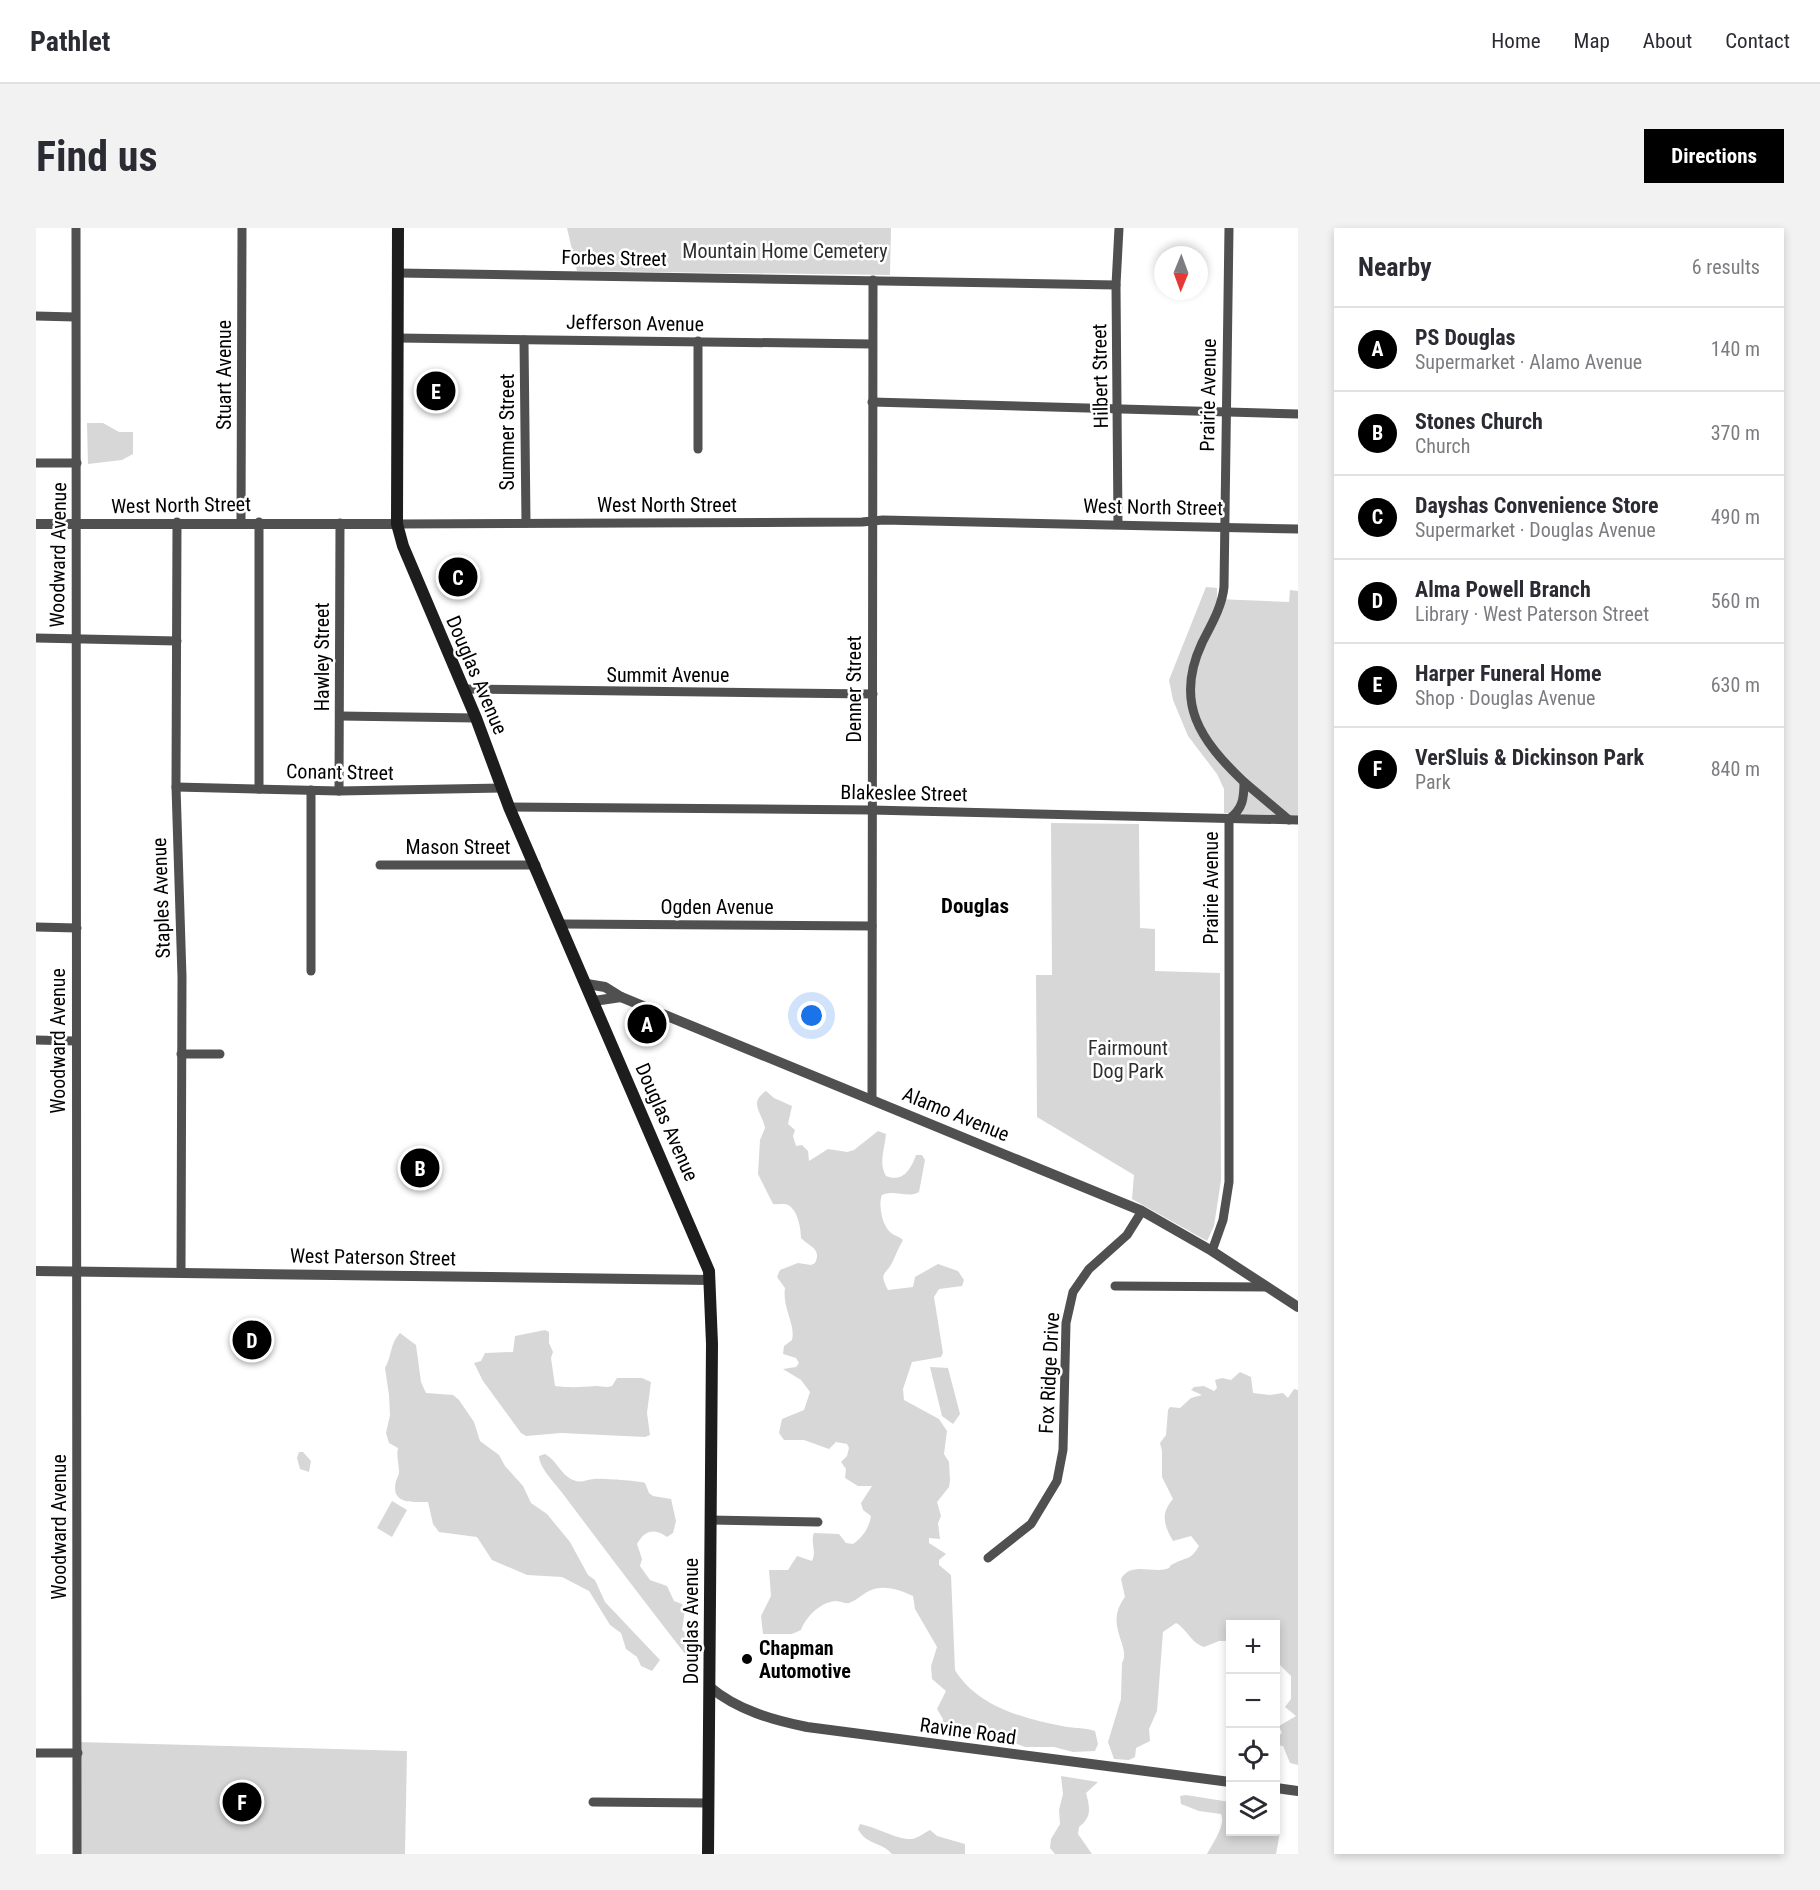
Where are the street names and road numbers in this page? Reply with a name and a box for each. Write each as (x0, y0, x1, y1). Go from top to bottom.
street label: Forbes Street (561, 245, 667, 271)
street label: Jefferson Avenue (566, 310, 704, 336)
street label: Stuart Avenue (212, 320, 236, 430)
street label: Hilbert Street (1087, 323, 1113, 429)
street label: Prairie Avenue (1195, 338, 1221, 452)
street label: Summer Street (495, 373, 519, 491)
street label: Woodward Avenue (45, 482, 71, 628)
street label: West North Street (111, 492, 251, 518)
street label: West North Street (597, 493, 737, 517)
street label: West North Street (1083, 494, 1223, 520)
street label: Hawley Street (310, 603, 334, 711)
street label: Douglas Avenue (441, 612, 513, 738)
street label: Denner Street (842, 635, 866, 743)
street label: Summit Avenue (607, 663, 729, 687)
street label: Conant Street (286, 759, 394, 785)
street label: Blakeslee Street (840, 780, 968, 806)
street label: Prairie Avenue (1199, 831, 1223, 945)
street label: Mason Street (406, 835, 511, 859)
street label: Staples Avenue (147, 837, 175, 959)
street label: Ogden Avenue (660, 895, 774, 919)
street label: Woodward Avenue (46, 968, 70, 1114)
street label: Douglas Avenue (630, 1059, 704, 1185)
street label: Alamo Avenue (899, 1082, 1013, 1146)
street label: West Paterson Street (290, 1244, 456, 1270)
street label: Fox Ridge Drive (1034, 1312, 1064, 1434)
street label: Woodward Avenue (47, 1454, 71, 1600)
street label: Douglas Avenue (679, 1558, 703, 1684)
street label: Ravine Road (918, 1712, 1018, 1750)

